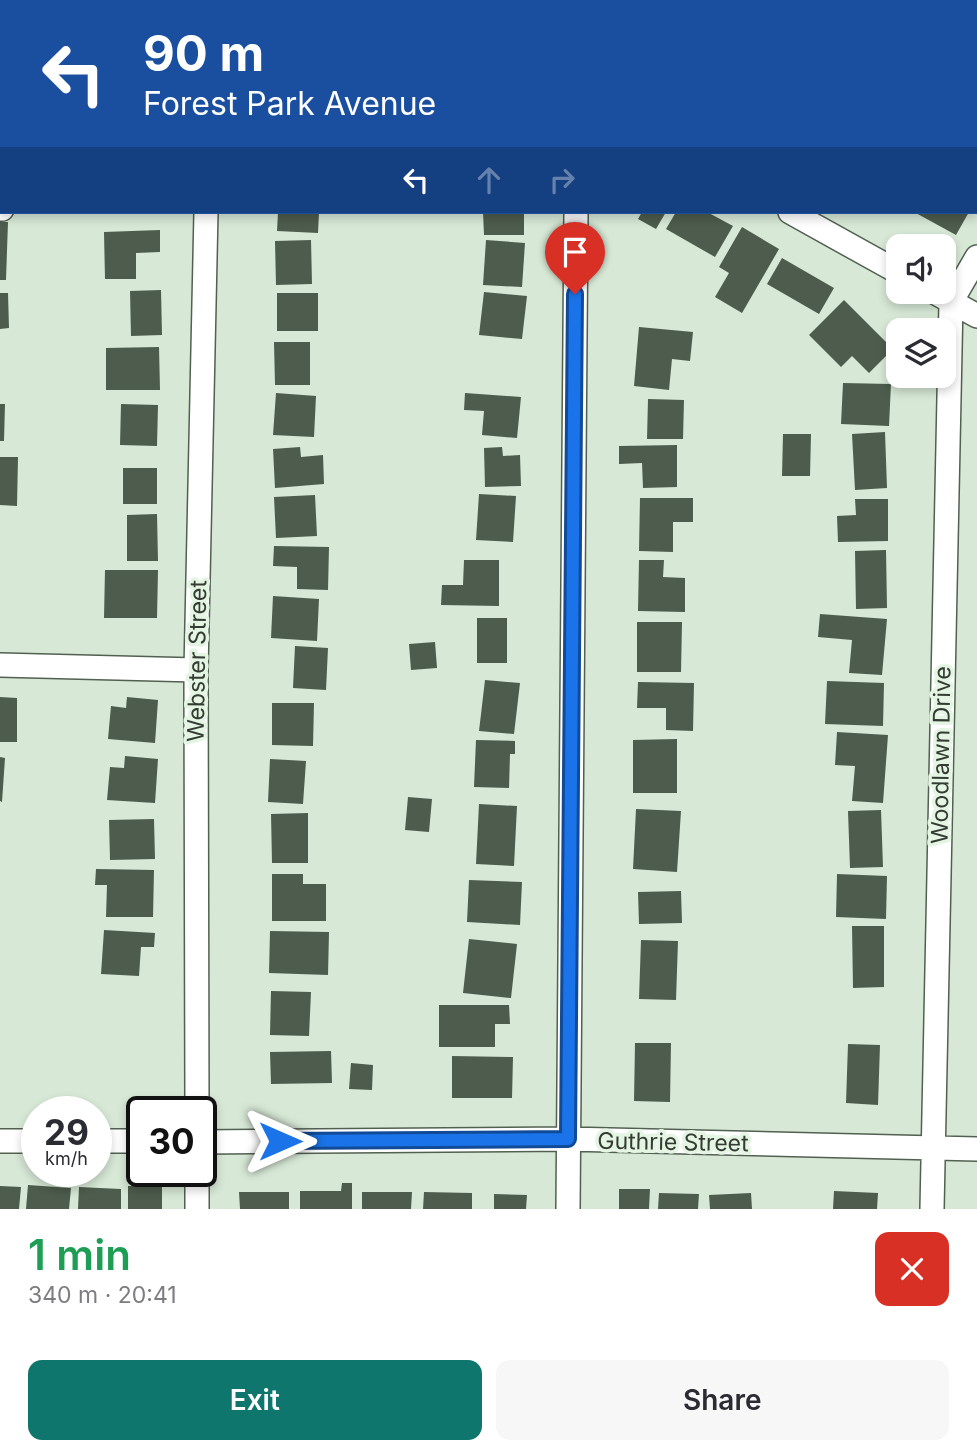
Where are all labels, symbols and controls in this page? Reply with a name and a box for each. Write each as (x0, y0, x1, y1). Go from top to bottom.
text: 90 m (143, 24, 264, 83)
icon: left (28, 28, 119, 119)
text: Forest Park Avenue (143, 84, 436, 123)
icon: left (397, 161, 435, 199)
icon: ahead (470, 161, 508, 199)
icon: right (543, 161, 581, 199)
pin (545, 222, 605, 294)
icon: arrive (556, 233, 594, 271)
map controls (886, 234, 956, 388)
button: sound (886, 234, 956, 304)
button: layers (886, 318, 956, 388)
street label: Webster Street (182, 579, 212, 742)
street label: Woodlawn Drive (925, 666, 957, 844)
speed limit sign: 30 (126, 1096, 217, 1187)
position arrow (243, 1104, 317, 1178)
text: 29 (44, 1111, 89, 1153)
street label: Guthrie Street (597, 1127, 749, 1157)
text: km/h (45, 1148, 88, 1169)
text: 1 min (28, 1229, 131, 1280)
button: close (875, 1232, 949, 1306)
text: 340 m · 20:41 (28, 1281, 177, 1309)
button: Exit (28, 1360, 482, 1440)
button: Share (496, 1360, 949, 1440)

